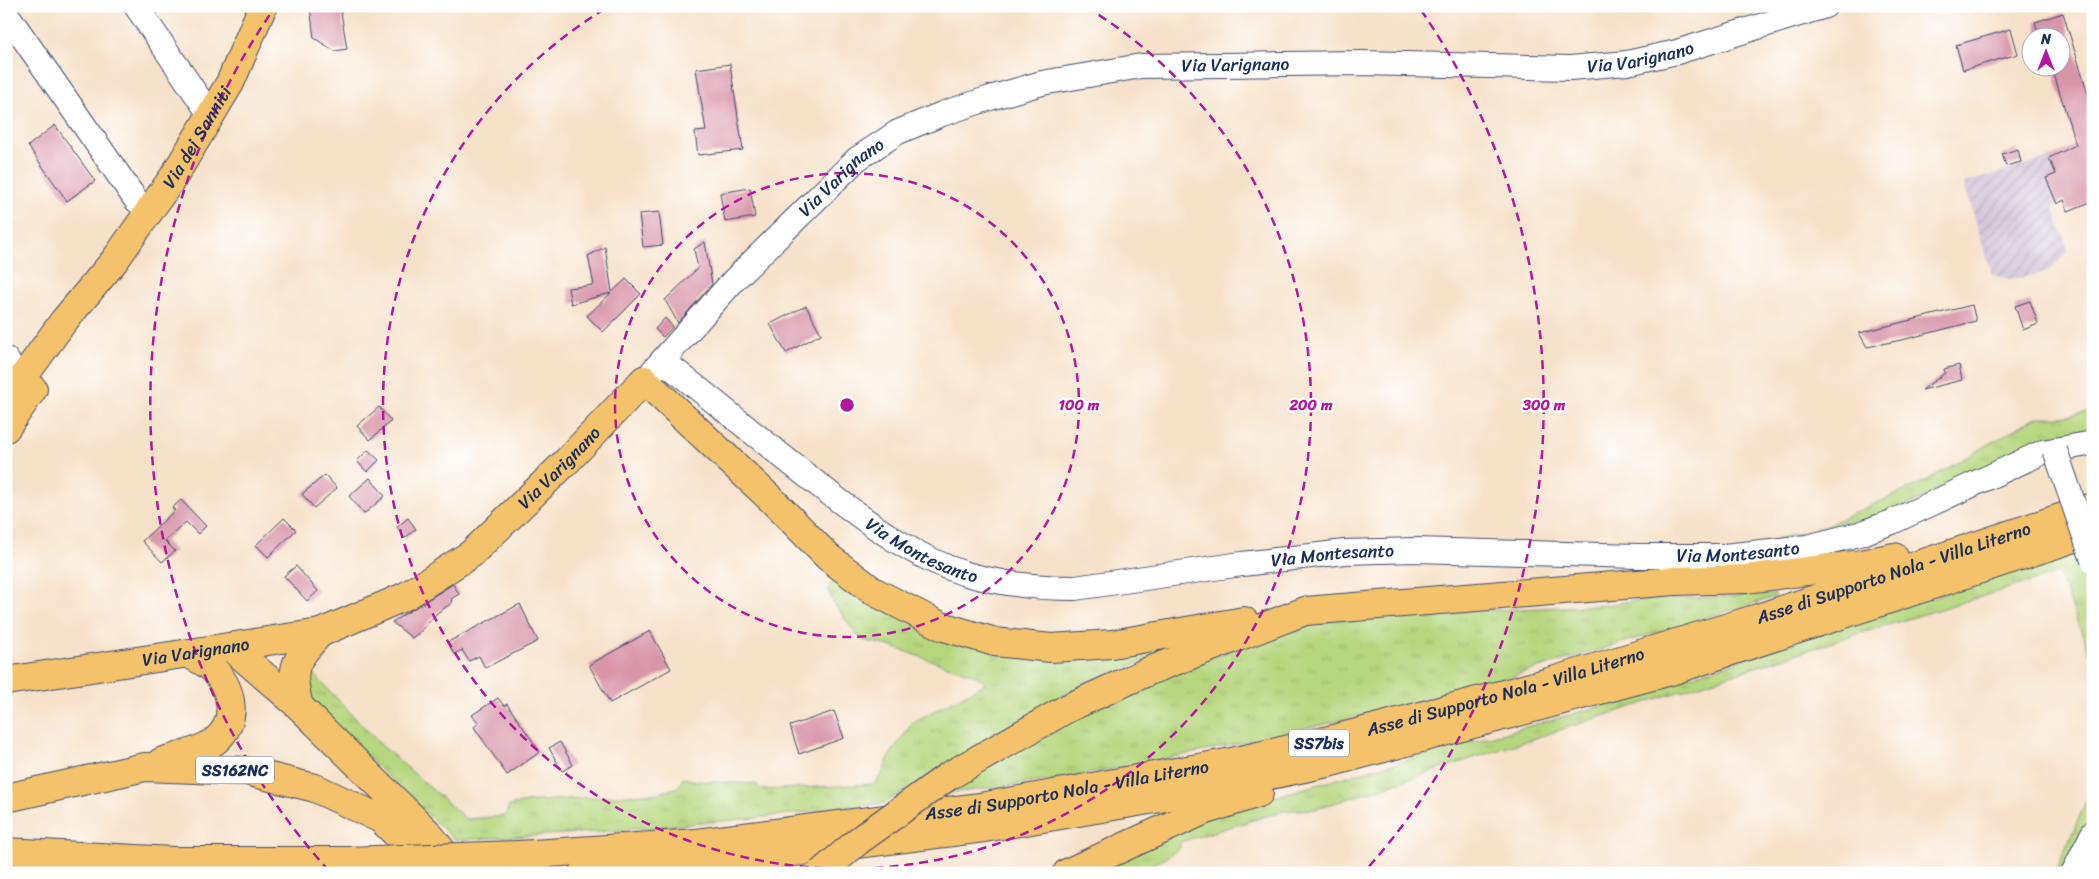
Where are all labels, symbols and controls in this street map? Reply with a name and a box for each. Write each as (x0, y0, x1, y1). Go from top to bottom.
text: N (2040, 27, 2051, 52)
north arrow (2022, 28, 2072, 78)
street label: Via Varignano (1586, 32, 1698, 82)
street label: Via Varignano (1181, 48, 1290, 81)
street label: Via dei Sanniti (154, 79, 241, 195)
street label: Via Varignano (790, 129, 891, 225)
text: 100 m (1059, 392, 1100, 418)
text: 200 m (1288, 392, 1333, 418)
text: 300 m (1522, 392, 1566, 418)
centre of rings (838, 396, 856, 414)
street label: Via Varignano (510, 418, 609, 517)
street label: Via Montesanto (858, 509, 982, 592)
street label: Asse di Supporto Nola - Villa Literno (1751, 513, 2035, 634)
street label: Via Montesanto (1676, 532, 1801, 572)
street label: Via Montesanto (1269, 535, 1395, 577)
street label: Via Varignano (140, 628, 252, 676)
street label: Asse di Supporto Nola - Villa Literno (1362, 638, 1649, 746)
road number: SS7bis (1289, 730, 1349, 756)
street label: Asse di Supporto Nola - Villa Literno (922, 750, 1211, 830)
road number: SS162NC (196, 756, 274, 784)

